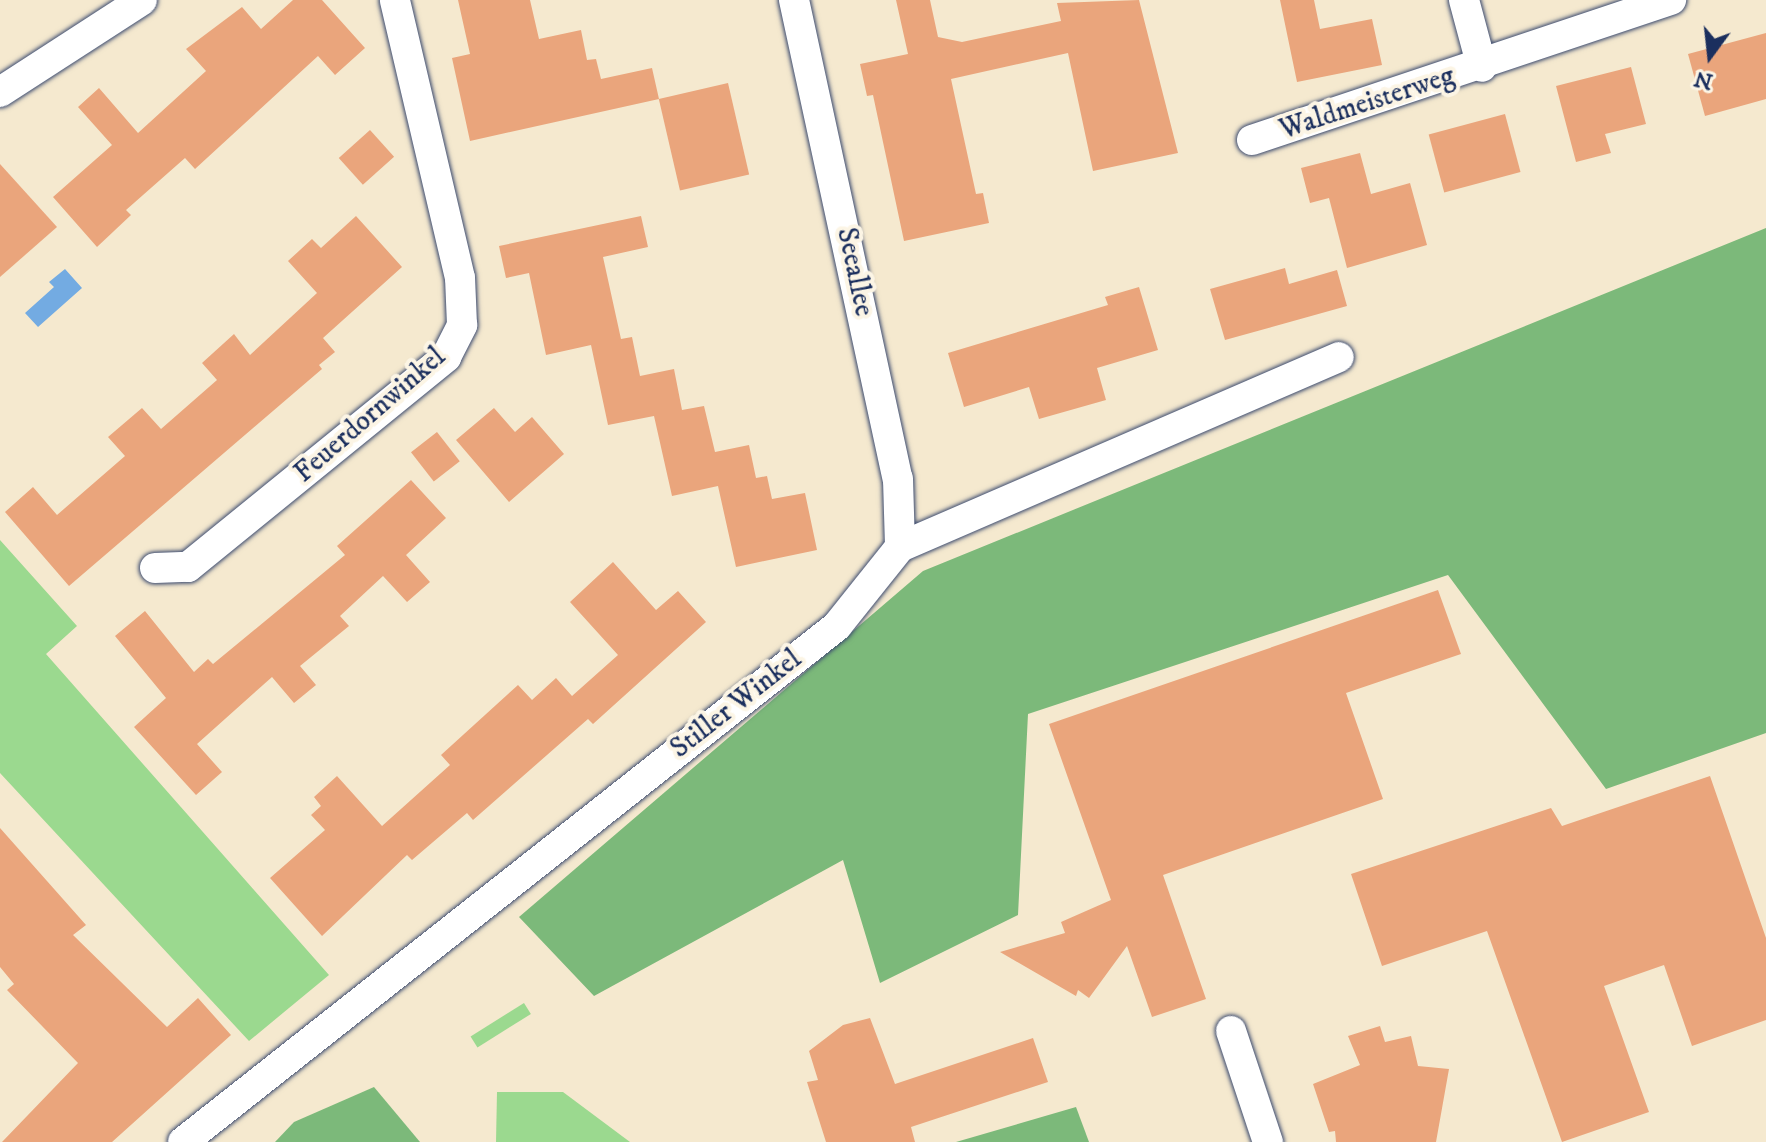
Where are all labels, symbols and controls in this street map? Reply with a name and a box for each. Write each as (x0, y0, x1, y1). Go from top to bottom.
north arrow (1670, 16, 1750, 96)
street label: Waldmeisterweg (1275, 59, 1459, 147)
text: N (1691, 64, 1716, 95)
street label: Seeallee (829, 225, 881, 319)
street label: Feuerdornwinkel (288, 340, 452, 490)
street label: Stiller Winkel (664, 643, 808, 765)

